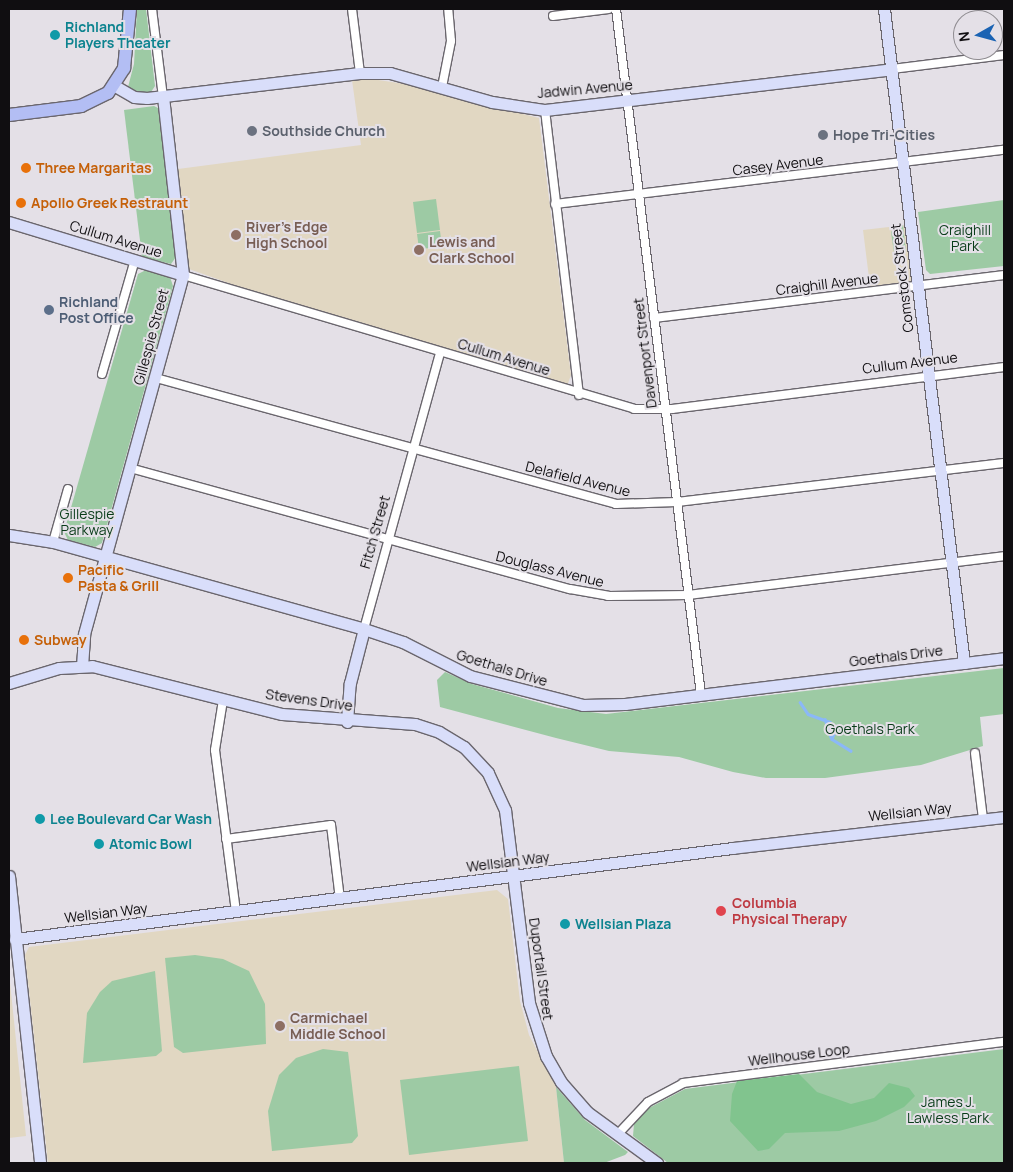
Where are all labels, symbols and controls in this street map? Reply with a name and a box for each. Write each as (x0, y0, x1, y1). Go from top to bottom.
north arrow (953, 10, 1003, 60)
place label: Richland Players Theater (65, 19, 170, 52)
marker: Richland Players Theater (49, 29, 61, 41)
text: N (954, 31, 974, 43)
street label: Jadwin Avenue (537, 76, 633, 102)
place label: Southside Church (262, 123, 385, 139)
marker: Southside Church (246, 125, 258, 137)
place label: Hope Tri-Cities (833, 127, 935, 143)
marker: Hope Tri-Cities (817, 129, 829, 141)
street label: Casey Avenue (732, 151, 824, 179)
place label: Three Margaritas (36, 160, 152, 176)
marker: Three Margaritas (20, 162, 32, 174)
place label: Apollo Greek Restraunt (31, 195, 188, 211)
marker: Apollo Greek Restraunt (15, 197, 27, 209)
street label: Cullum Avenue (68, 217, 164, 261)
place label: River's Edge High School (246, 219, 327, 252)
park label: Craighill Park (939, 222, 991, 254)
street label: Comstock Street (887, 223, 917, 333)
marker: River's Edge High School (230, 229, 242, 241)
place label: Lewis and Clark School (429, 234, 514, 266)
marker: Lewis and Clark School (413, 244, 425, 256)
street label: Craighill Avenue (775, 269, 879, 299)
street label: Gillespie Street (130, 287, 172, 387)
place label: Richland Post Office (59, 294, 134, 326)
street label: Davenport Street (630, 297, 660, 409)
marker: Richland Post Office (43, 304, 55, 316)
street label: Cullum Avenue (456, 335, 552, 379)
street label: Cullum Avenue (861, 349, 959, 377)
street label: Delafield Avenue (524, 458, 632, 500)
street label: Fitch Street (357, 493, 393, 571)
park label: Gillespie Parkway (60, 506, 114, 538)
street label: Douglass Avenue (494, 547, 606, 591)
place label: Pacific Pasta & Grill (78, 562, 159, 594)
marker: Pacific Pasta & Grill (62, 572, 74, 584)
place label: Subway (34, 632, 87, 648)
marker: Subway (18, 634, 30, 646)
street label: Goethals Drive (848, 642, 944, 670)
street label: Goethals Drive (455, 646, 549, 690)
street label: Stevens Drive (264, 686, 354, 714)
park label: Goethals Park (825, 721, 915, 737)
street label: Wellsian Way (868, 799, 952, 825)
place label: Lee Boulevard Car Wash (50, 811, 212, 827)
marker: Lee Boulevard Car Wash (34, 813, 46, 825)
place label: Atomic Bowl (109, 836, 192, 852)
marker: Atomic Bowl (93, 838, 105, 850)
street label: Wellsian Way (465, 849, 551, 875)
place label: Columbia Physical Therapy (732, 895, 847, 928)
street label: Wellsian Way (63, 900, 149, 926)
marker: Columbia Physical Therapy (714, 904, 728, 918)
place label: Wellsian Plaza (575, 916, 671, 932)
street label: Duportail Street (526, 917, 556, 1021)
marker: Wellsian Plaza (559, 918, 571, 930)
place label: Carmichael Middle School (290, 1010, 386, 1042)
marker: Carmichael Middle School (274, 1020, 286, 1032)
street label: Wellhouse Loop (747, 1040, 851, 1070)
park label: James J. Lawless Park (907, 1094, 989, 1126)

